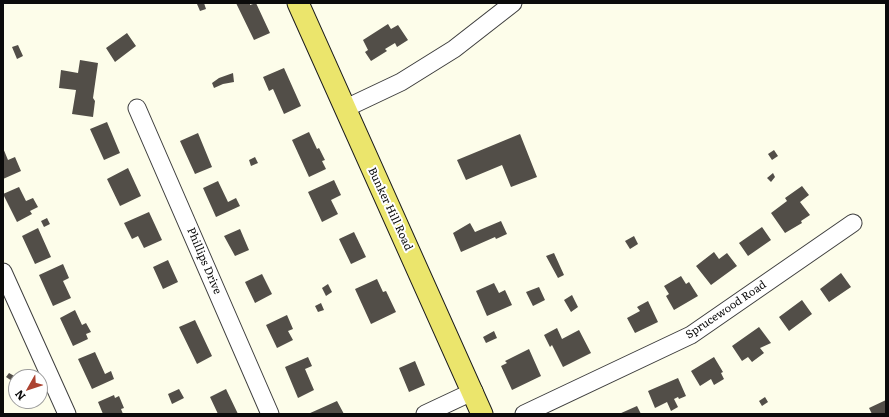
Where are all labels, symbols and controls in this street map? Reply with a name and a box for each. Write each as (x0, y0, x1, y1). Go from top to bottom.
street label: Bunker Hill Road (365, 165, 415, 253)
street label: Phillips Drive (184, 226, 224, 296)
street label: Sprucewood Road (683, 278, 769, 342)
north arrow (8, 369, 48, 409)
text: N (10, 387, 29, 405)

